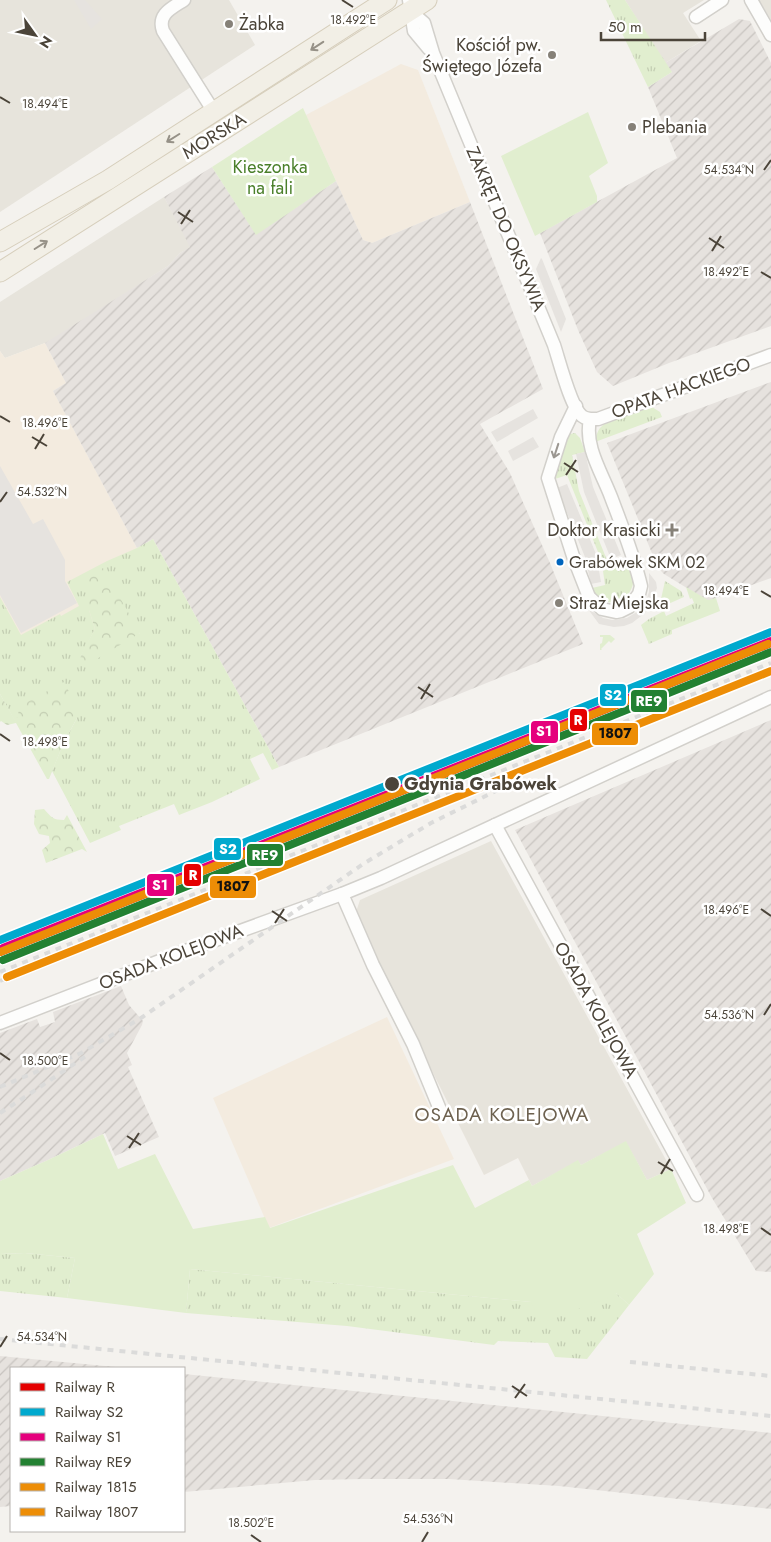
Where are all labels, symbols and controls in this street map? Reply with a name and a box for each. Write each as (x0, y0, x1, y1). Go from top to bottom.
north arrow (10, 10, 60, 60)
scale bar (601, 10, 705, 42)
place label: Żabka (239, 11, 284, 37)
text: 18.492°E (330, 11, 376, 29)
text: 50 m (608, 16, 642, 38)
marker: Żabka (223, 18, 235, 30)
text: N (34, 32, 57, 52)
place label: Kościół pw. Świętego Józefa (422, 32, 542, 79)
one-way arrow (311, 41, 325, 51)
marker: Kościół pw. Świętego Józefa (546, 49, 558, 61)
text: 18.494°E (22, 95, 68, 113)
street label: MORSKA (177, 106, 251, 166)
place label: Plebania (642, 114, 707, 140)
marker: Plebania (626, 121, 638, 133)
one-way arrow (166, 133, 180, 143)
street label: ZAKRĘT DO OKSYWIA (460, 143, 552, 315)
park label: Kieszonka na fali (232, 154, 308, 201)
text: 54.534°N (704, 161, 754, 179)
one-way arrow (34, 240, 48, 250)
text: 18.492°E (703, 263, 749, 281)
street label: OPATA HACKIEGO (608, 351, 754, 425)
text: 18.496°E (22, 414, 68, 432)
one-way arrow (551, 442, 561, 458)
text: 54.532°N (17, 483, 67, 501)
place label: Doktor Krasicki (547, 517, 661, 543)
marker: Doktor Krasicki (665, 523, 679, 537)
place label: Grabówek SKM 02 (569, 550, 705, 574)
marker: Grabówek SKM 02 (555, 557, 565, 567)
text: 18.494°E (703, 582, 749, 600)
place label: Straż Miejska (569, 590, 669, 616)
marker: Straż Miejska (553, 597, 565, 609)
line badge: S2 (599, 683, 627, 707)
text: S2 (604, 685, 622, 705)
line badge: RE9 (630, 689, 668, 713)
text: RE9 (636, 691, 662, 711)
line badge: R (569, 708, 588, 732)
text: R (573, 710, 583, 730)
line badge: S1 (530, 720, 559, 744)
text: S1 (536, 721, 552, 741)
line badge: 1807 (591, 722, 639, 746)
text: 1807 (598, 723, 632, 743)
text: 18.498°E (22, 733, 68, 751)
place label: Gdynia Grabówek (404, 771, 558, 797)
marker: Gdynia Grabówek (383, 775, 401, 793)
line badge: S2 (213, 837, 242, 861)
text: S2 (219, 839, 237, 859)
line badge: RE9 (246, 843, 284, 867)
text: RE9 (252, 845, 278, 865)
line badge: R (183, 863, 202, 887)
text: R (188, 865, 198, 885)
line badge: S1 (146, 873, 175, 897)
text: S1 (152, 875, 168, 895)
line badge: 1807 (209, 875, 257, 899)
text: 1807 (216, 876, 250, 896)
text: 18.496°E (703, 901, 749, 919)
street label: OSADA KOLEJOWA (95, 918, 247, 996)
street label: OSADA KOLEJOWA (548, 937, 644, 1083)
text: 54.536°N (704, 1006, 754, 1024)
text: 18.500°E (22, 1052, 68, 1070)
district label: OSADA KOLEJOWA (415, 1101, 589, 1128)
text: 18.498°E (703, 1220, 749, 1238)
text: 54.534°N (17, 1328, 67, 1346)
legend (10, 1367, 185, 1532)
text: Railway R (55, 1376, 115, 1398)
text: Railway S2 (55, 1401, 123, 1423)
text: Railway S1 (55, 1426, 121, 1448)
text: Railway RE9 (55, 1451, 132, 1473)
text: Railway 1815 (55, 1476, 137, 1498)
text: Railway 1807 (55, 1501, 138, 1523)
text: 54.536°N (403, 1510, 453, 1528)
text: 18.502°E (228, 1514, 274, 1532)

